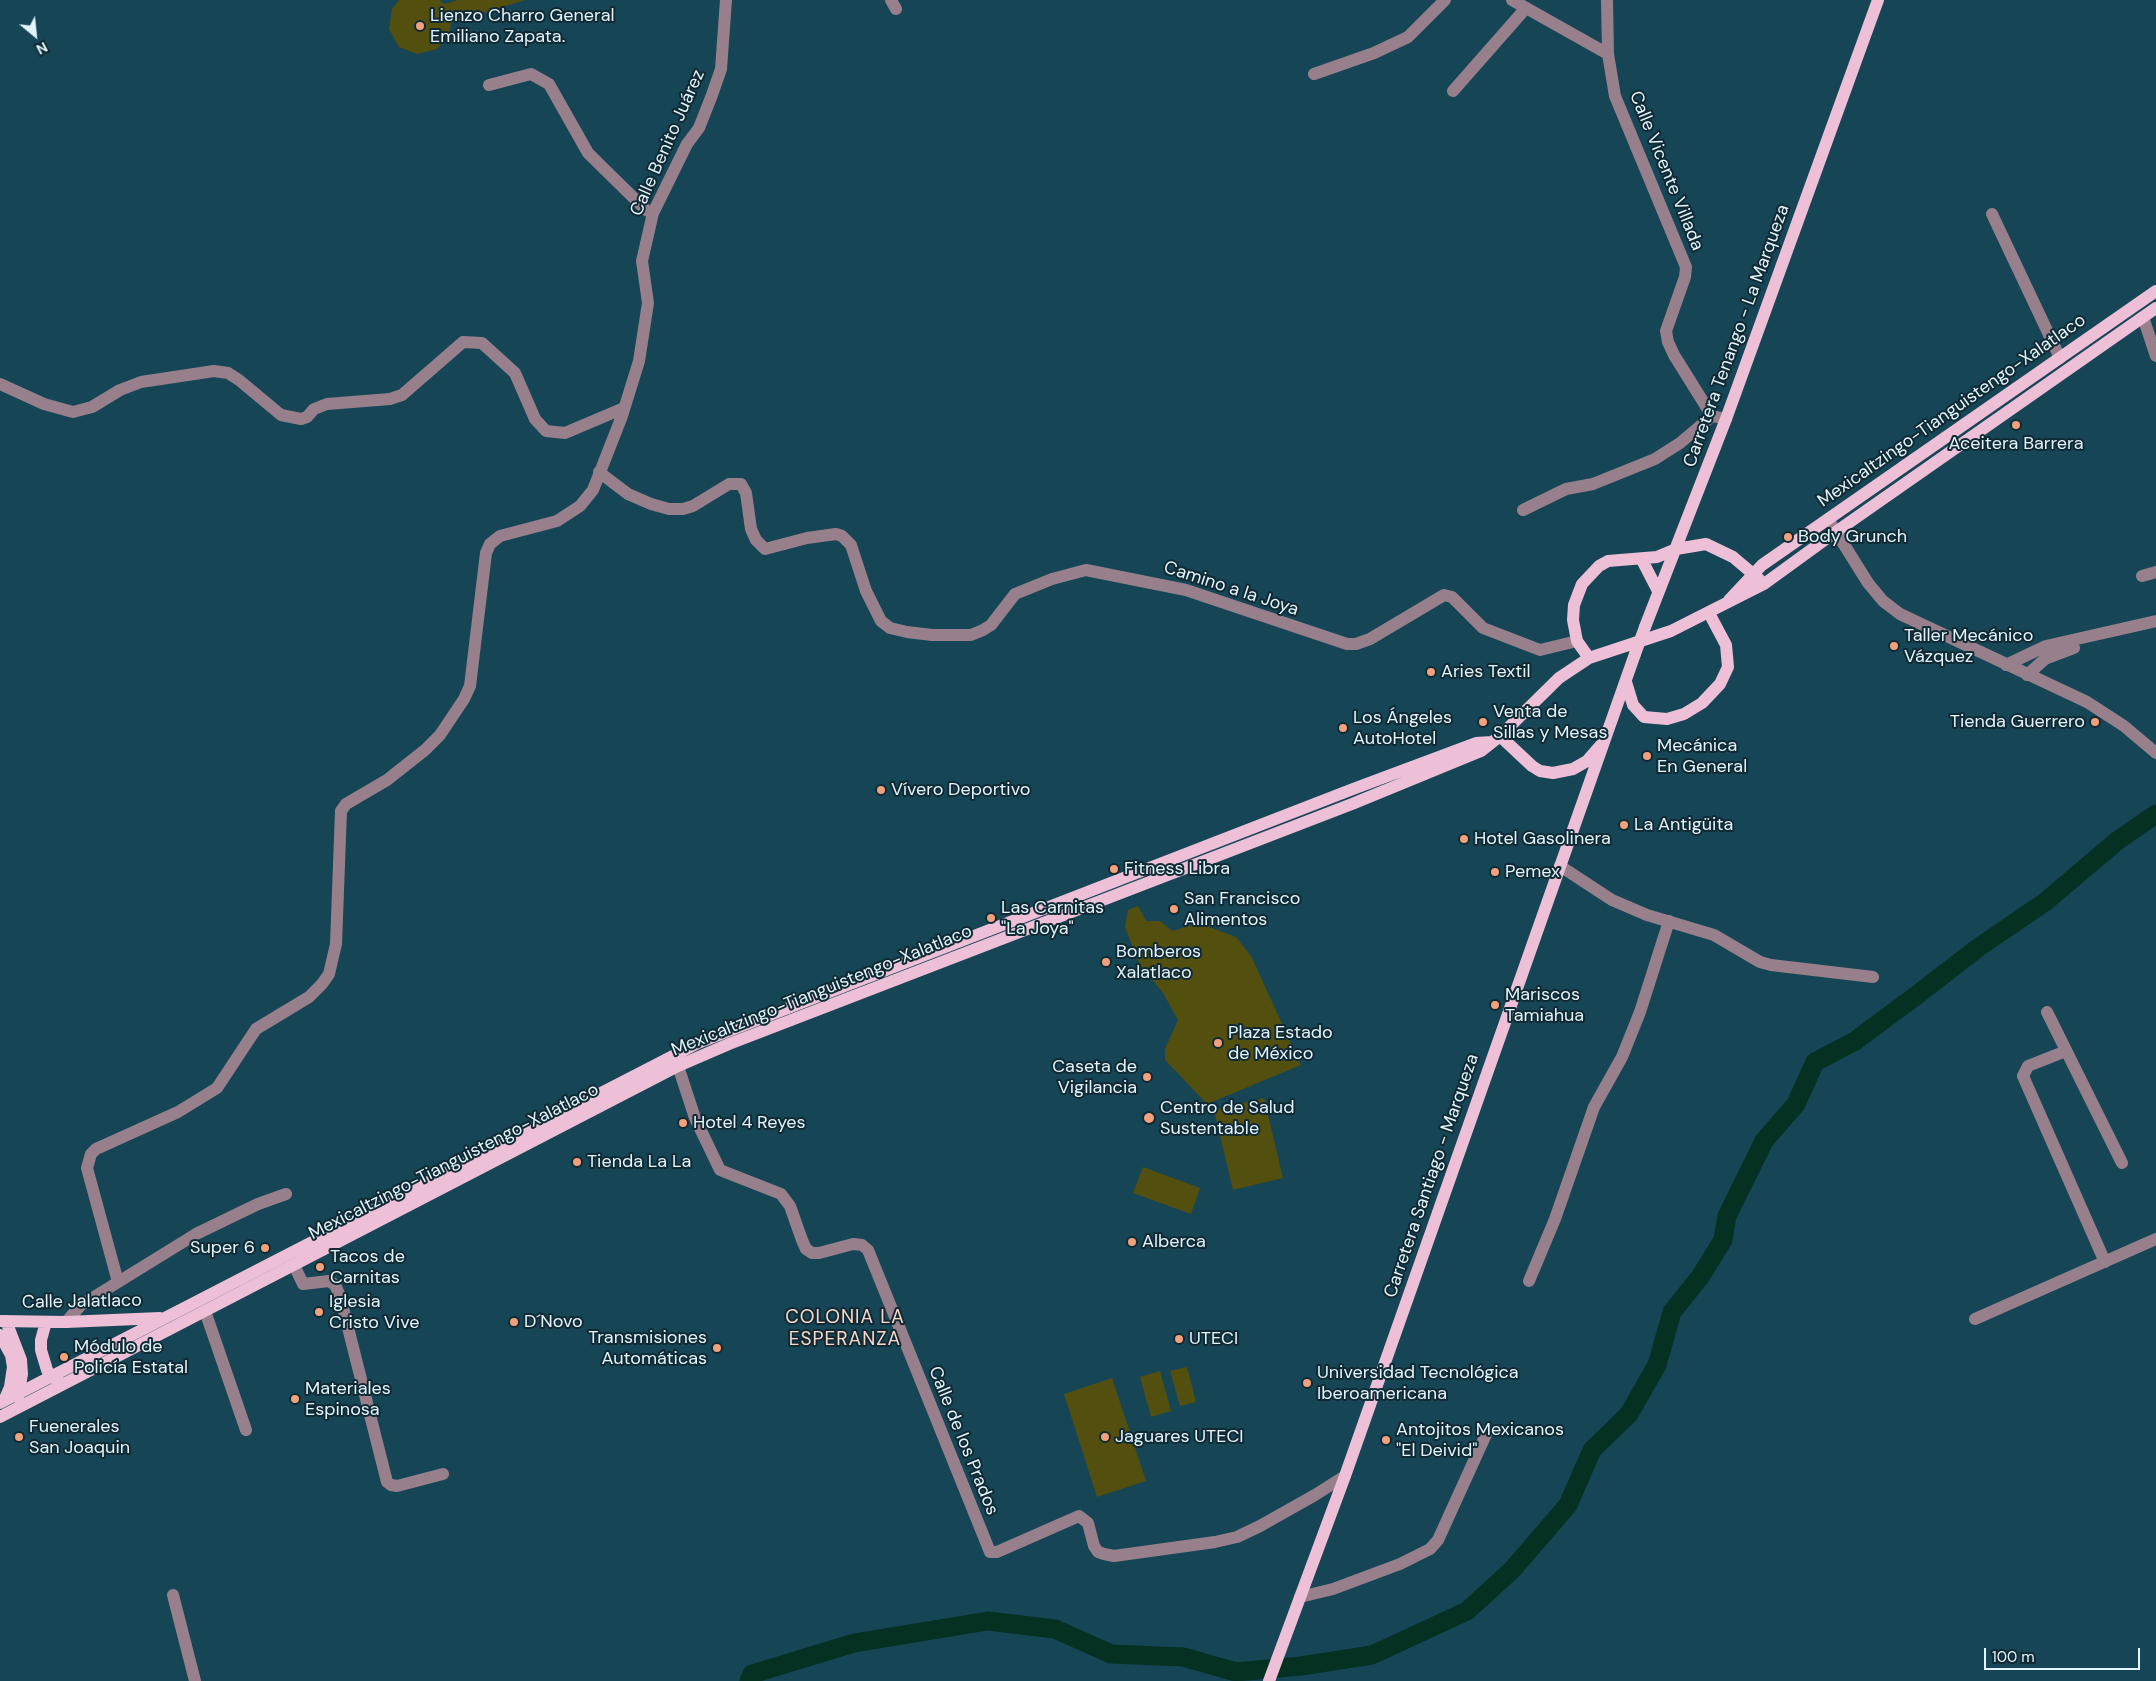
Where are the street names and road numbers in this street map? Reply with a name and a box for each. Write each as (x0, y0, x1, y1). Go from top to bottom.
street label: Calle Benito Juárez (626, 67, 710, 219)
street label: Calle Vicente Villada (1624, 88, 1708, 254)
street label: Carretera Tenango - La Marqueza (1679, 202, 1795, 470)
street label: Mexicaltzingo-Tianguistengo-Xalatlaco (1814, 310, 2090, 512)
street label: Camino a la Joya (1161, 557, 1301, 621)
street label: Mexicaltzingo-Tianguistengo-Xalatlaco (668, 921, 976, 1061)
street label: Carretera Santiago - Marqueza (1380, 1051, 1484, 1301)
street label: Mexicaltzingo-Tianguistengo-Xalatlaco (305, 1079, 603, 1245)
street label: Calle Jalatlaco (22, 1290, 142, 1314)
street label: Calle de los Prados (923, 1364, 1003, 1518)

